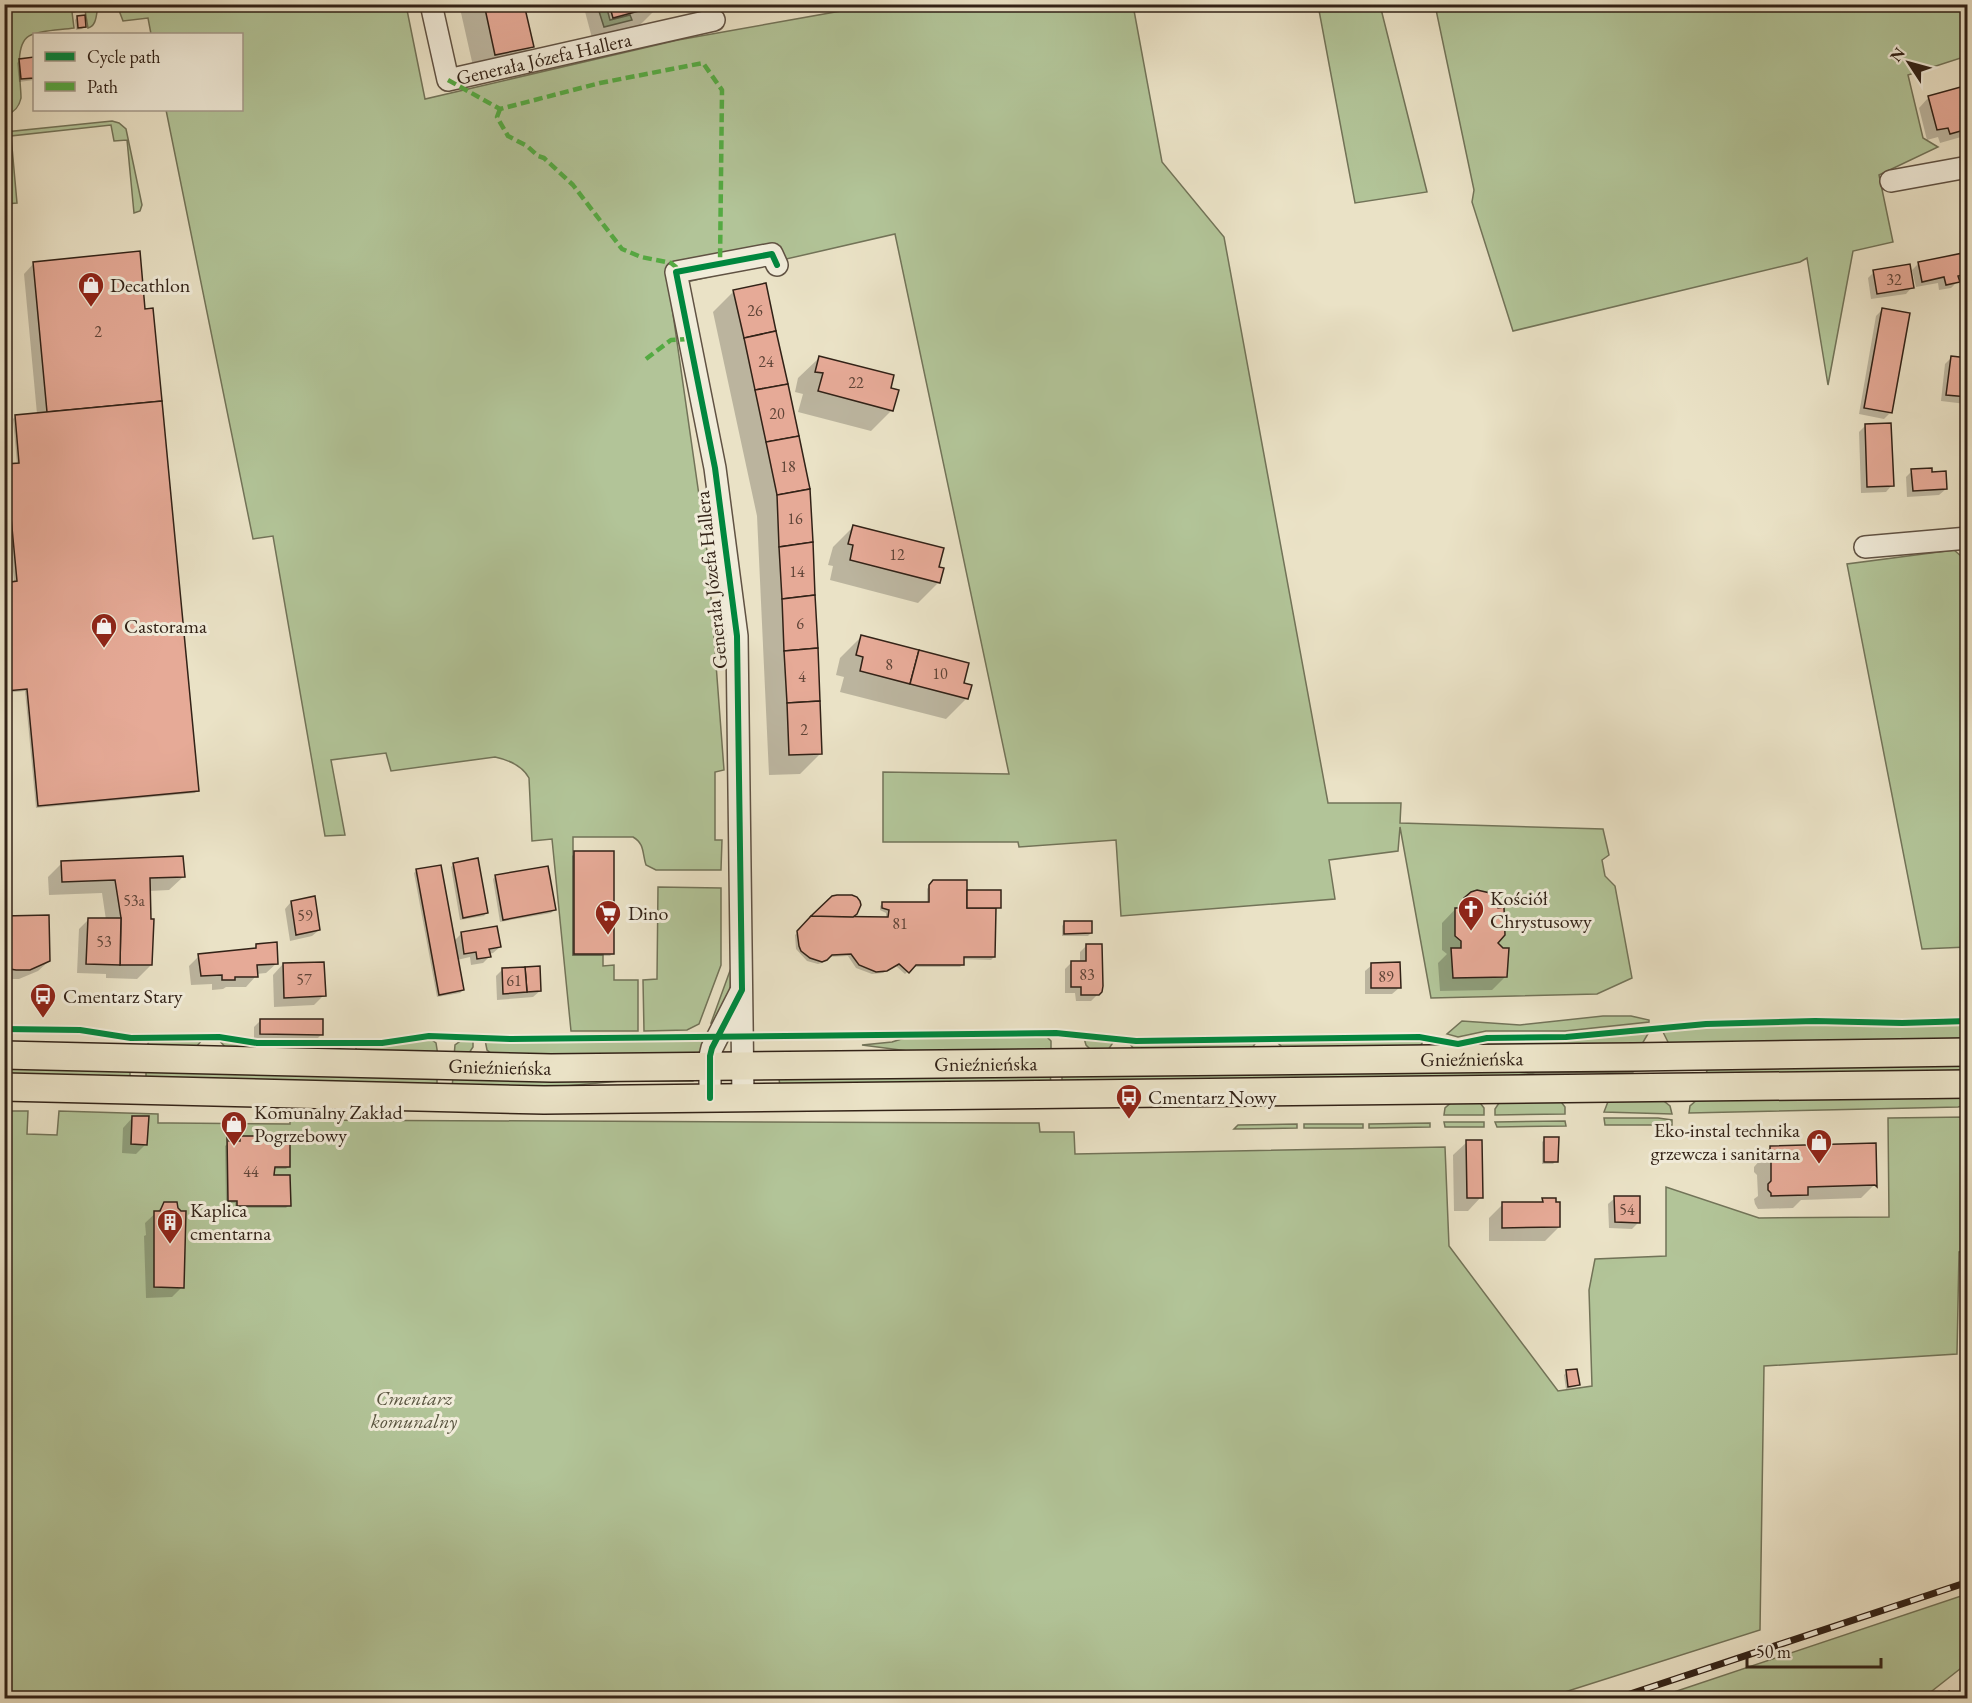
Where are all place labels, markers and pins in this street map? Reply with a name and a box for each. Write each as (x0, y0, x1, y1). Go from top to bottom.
shop icon: Decathlon (76, 270, 106, 308)
place label: Decathlon (110, 272, 191, 298)
shop icon: Castorama (89, 611, 119, 649)
place label: Castorama (124, 613, 207, 639)
place label: Kościół Chrystusowy (1490, 885, 1592, 934)
church icon: Kościół Chrystusowy (1456, 894, 1486, 932)
supermarket icon: Dino (593, 898, 623, 936)
place label: Dino (628, 900, 669, 926)
bus stop icon: Cmentarz Stary (28, 981, 58, 1019)
place label: Cmentarz Stary (63, 983, 183, 1009)
bus stop icon: Cmentarz Nowy (1114, 1082, 1144, 1120)
place label: Cmentarz Nowy (1148, 1084, 1277, 1110)
place label: Komunalny Zakład Pogrzebowy (254, 1099, 403, 1148)
shop icon: Komunalny Zakład Pogrzebowy (219, 1109, 249, 1147)
place label: Eko-instal technika grzewcza i sanitarna (1651, 1117, 1800, 1166)
shop icon: Eko-instal technika grzewcza i sanitarna (1804, 1127, 1834, 1165)
place label: Kaplica cmentarna (190, 1197, 271, 1246)
building icon: Kaplica cmentarna (155, 1207, 185, 1245)

